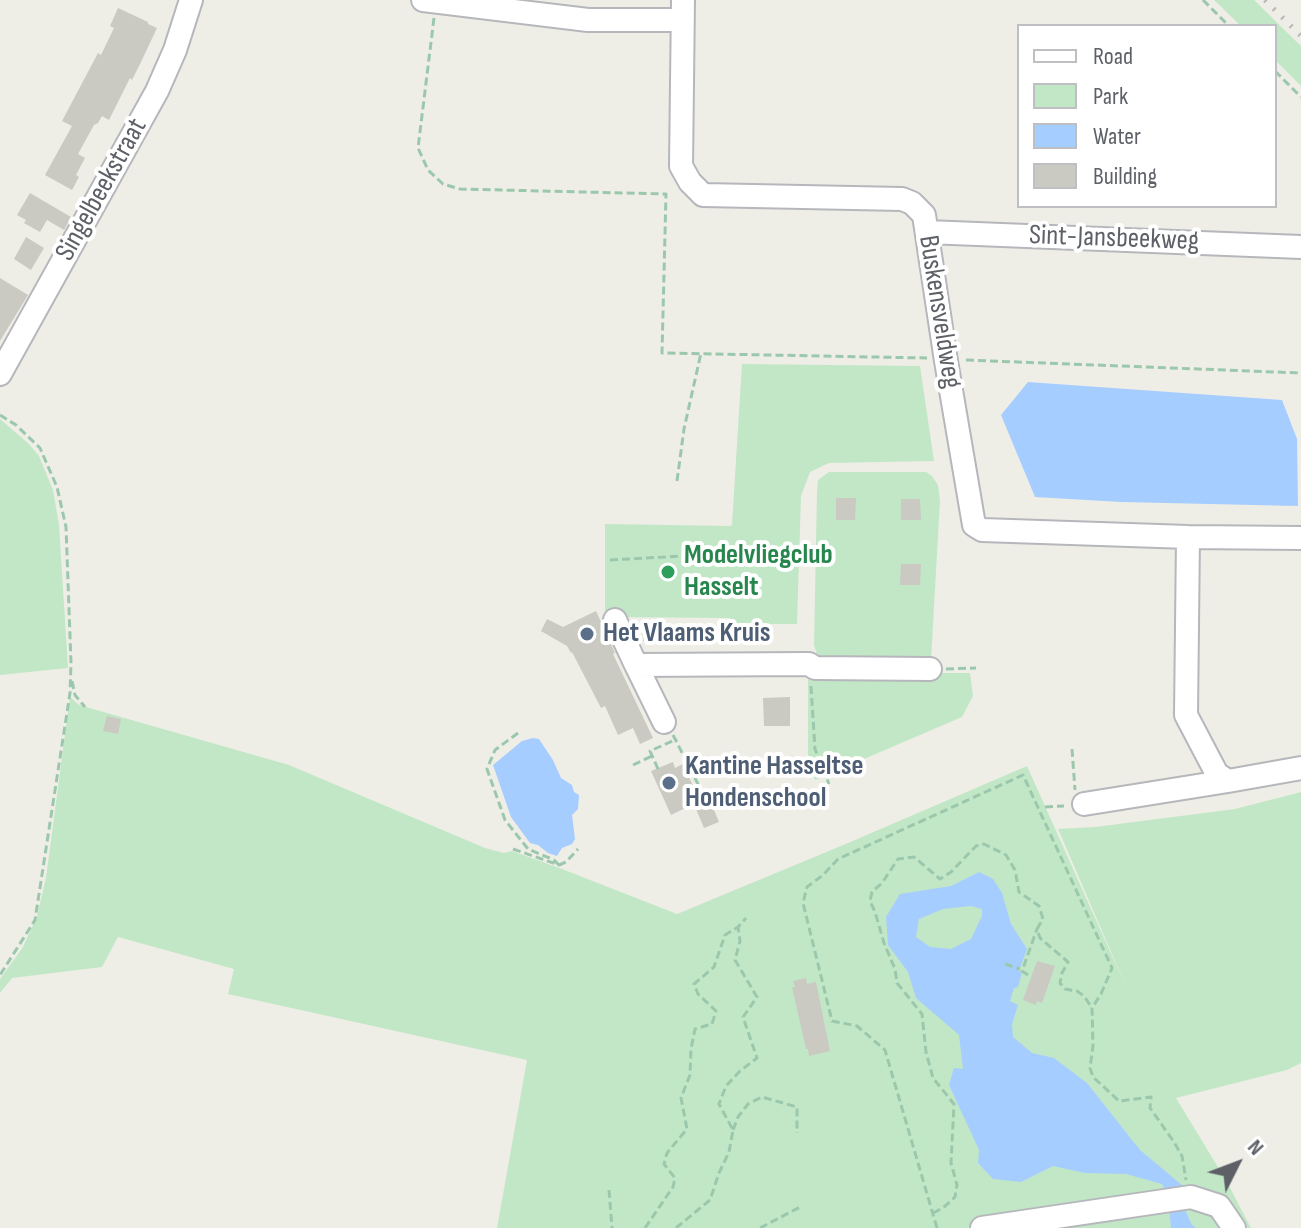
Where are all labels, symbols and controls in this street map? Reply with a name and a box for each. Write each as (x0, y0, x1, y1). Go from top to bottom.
legend (1017, 24, 1277, 208)
text: Road (1093, 42, 1133, 71)
text: Park (1093, 82, 1128, 111)
street label: Singelbeekstraat (49, 113, 155, 267)
text: Water (1093, 122, 1141, 151)
text: Building (1093, 162, 1157, 191)
street label: Sint-Jansbeekweg (1028, 219, 1200, 259)
street label: Buskensveldweg (910, 233, 968, 391)
place label: Modelvliegclub Hasselt (684, 539, 833, 605)
marker: Modelvliegclub Hasselt (659, 563, 677, 581)
place label: Het Vlaams Kruis (603, 617, 770, 651)
marker: Het Vlaams Kruis (578, 625, 596, 643)
place label: Kantine Hasseltse Hondenschool (685, 750, 863, 816)
marker: Kantine Hasseltse Hondenschool (660, 774, 678, 792)
north arrow (1197, 1124, 1277, 1204)
text: N (1241, 1134, 1269, 1161)

